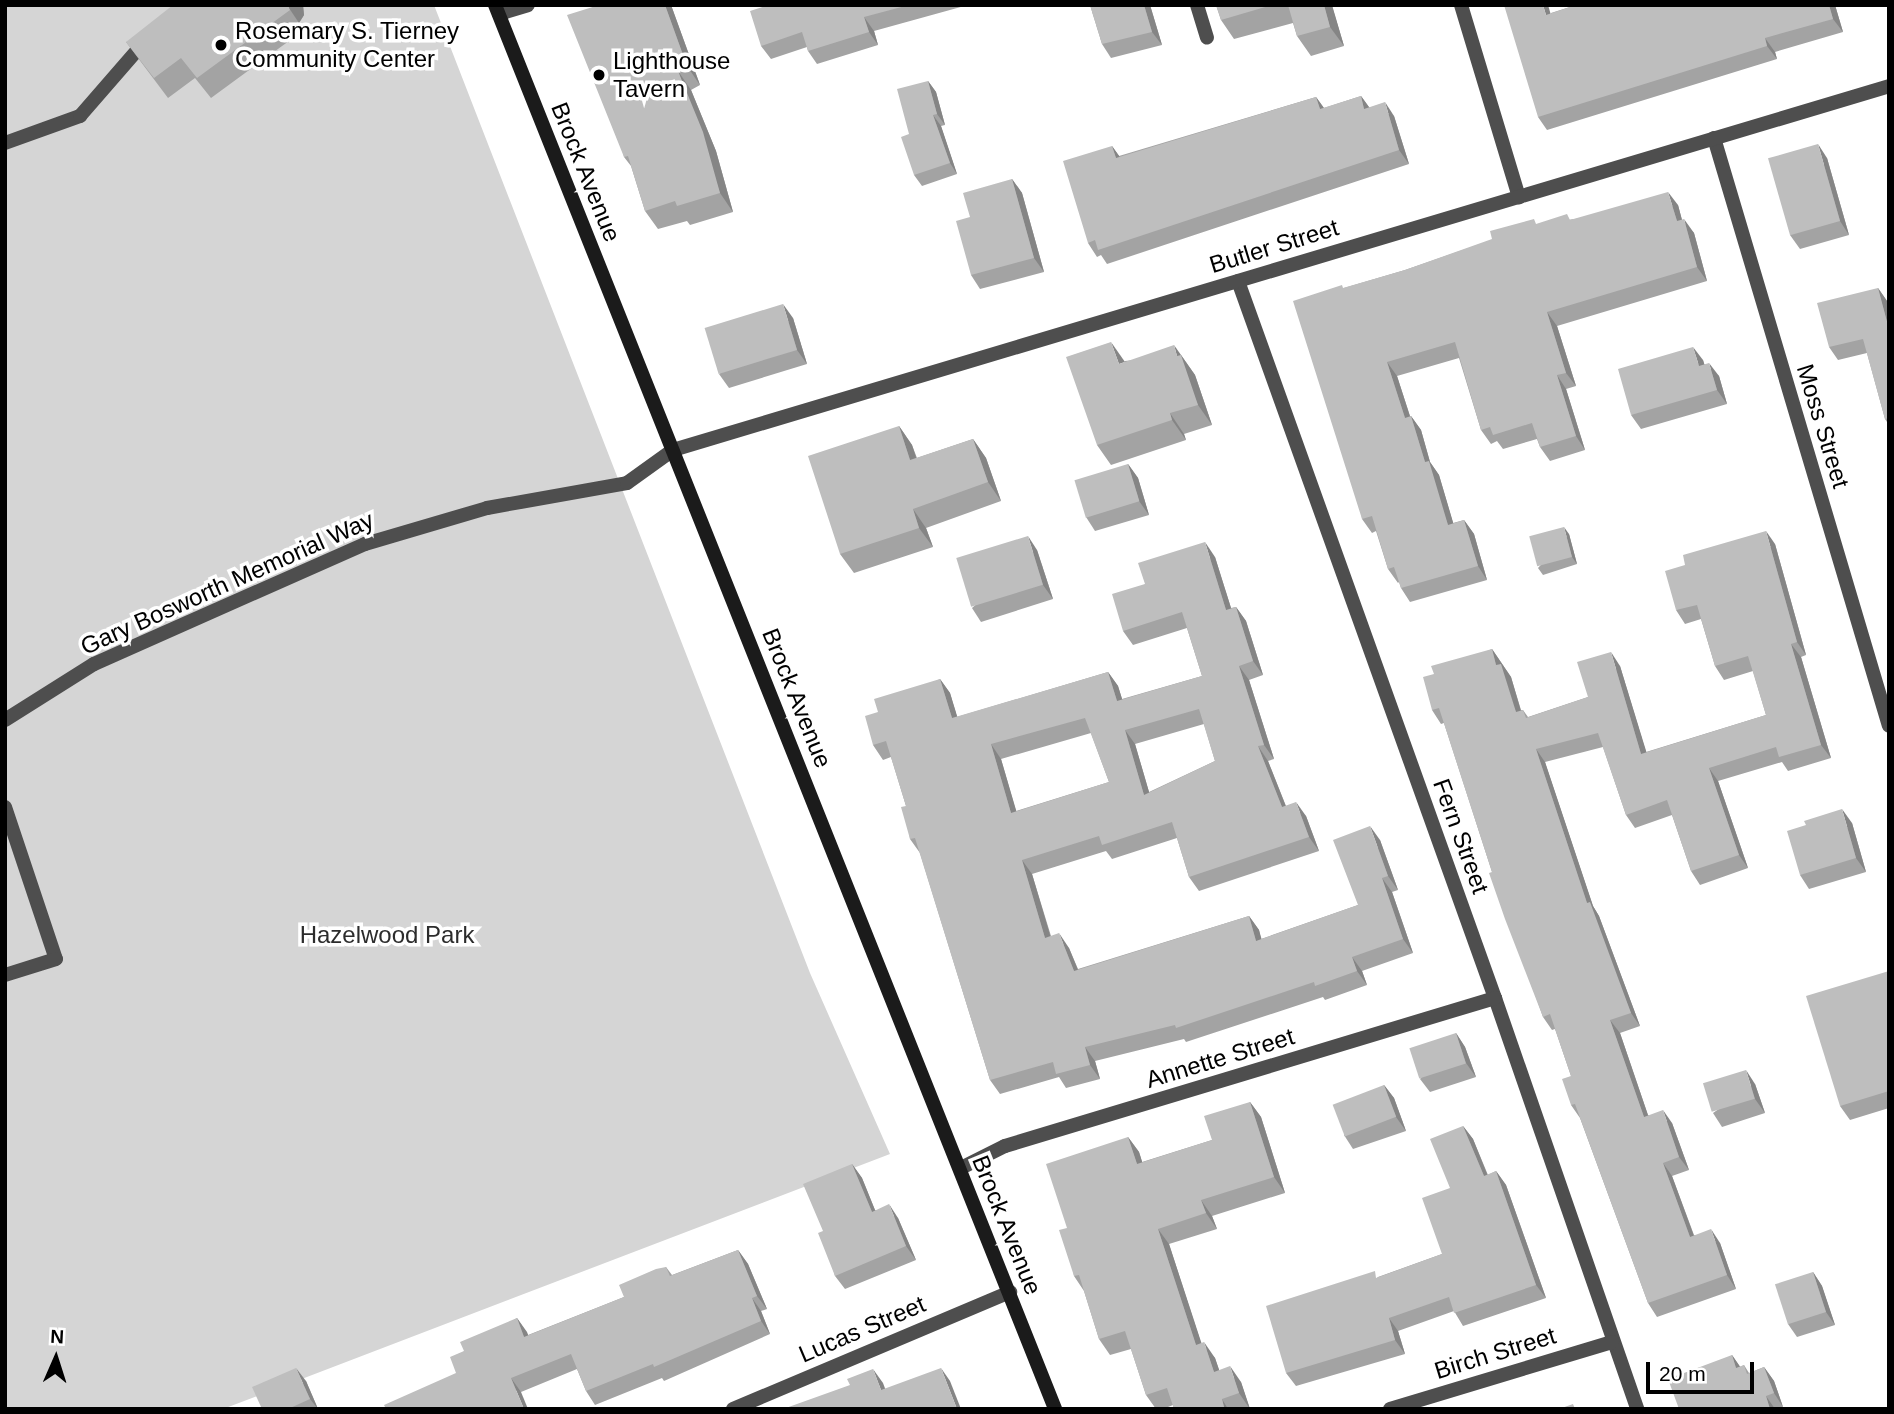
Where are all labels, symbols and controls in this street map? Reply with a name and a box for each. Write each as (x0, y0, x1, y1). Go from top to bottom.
place label: Rosemary S. Tierney Community Center (235, 17, 460, 73)
marker: Rosemary S. Tierney Community Center (213, 37, 229, 53)
place label: Lighthouse Tavern (613, 47, 730, 103)
marker: Lighthouse Tavern (591, 67, 607, 83)
street label: Brock Avenue (545, 98, 627, 246)
street label: Butler Street (1206, 213, 1342, 279)
street label: Moss Street (1791, 361, 1855, 491)
street label: Gary Bosworth Memorial Way (76, 505, 378, 661)
street label: Brock Avenue (756, 624, 838, 772)
street label: Fern Street (1427, 775, 1495, 897)
park label: Hazelwood Park (300, 921, 474, 949)
street label: Annette Street (1142, 1022, 1298, 1094)
street label: Brock Avenue (966, 1151, 1048, 1299)
street label: Lucas Street (794, 1289, 930, 1369)
street label: Birch Street (1431, 1321, 1559, 1385)
north arrow (21, 1323, 91, 1393)
text: N (50, 1326, 65, 1347)
scale bar (1649, 1348, 1758, 1392)
text: 20 m (1659, 1362, 1706, 1385)

